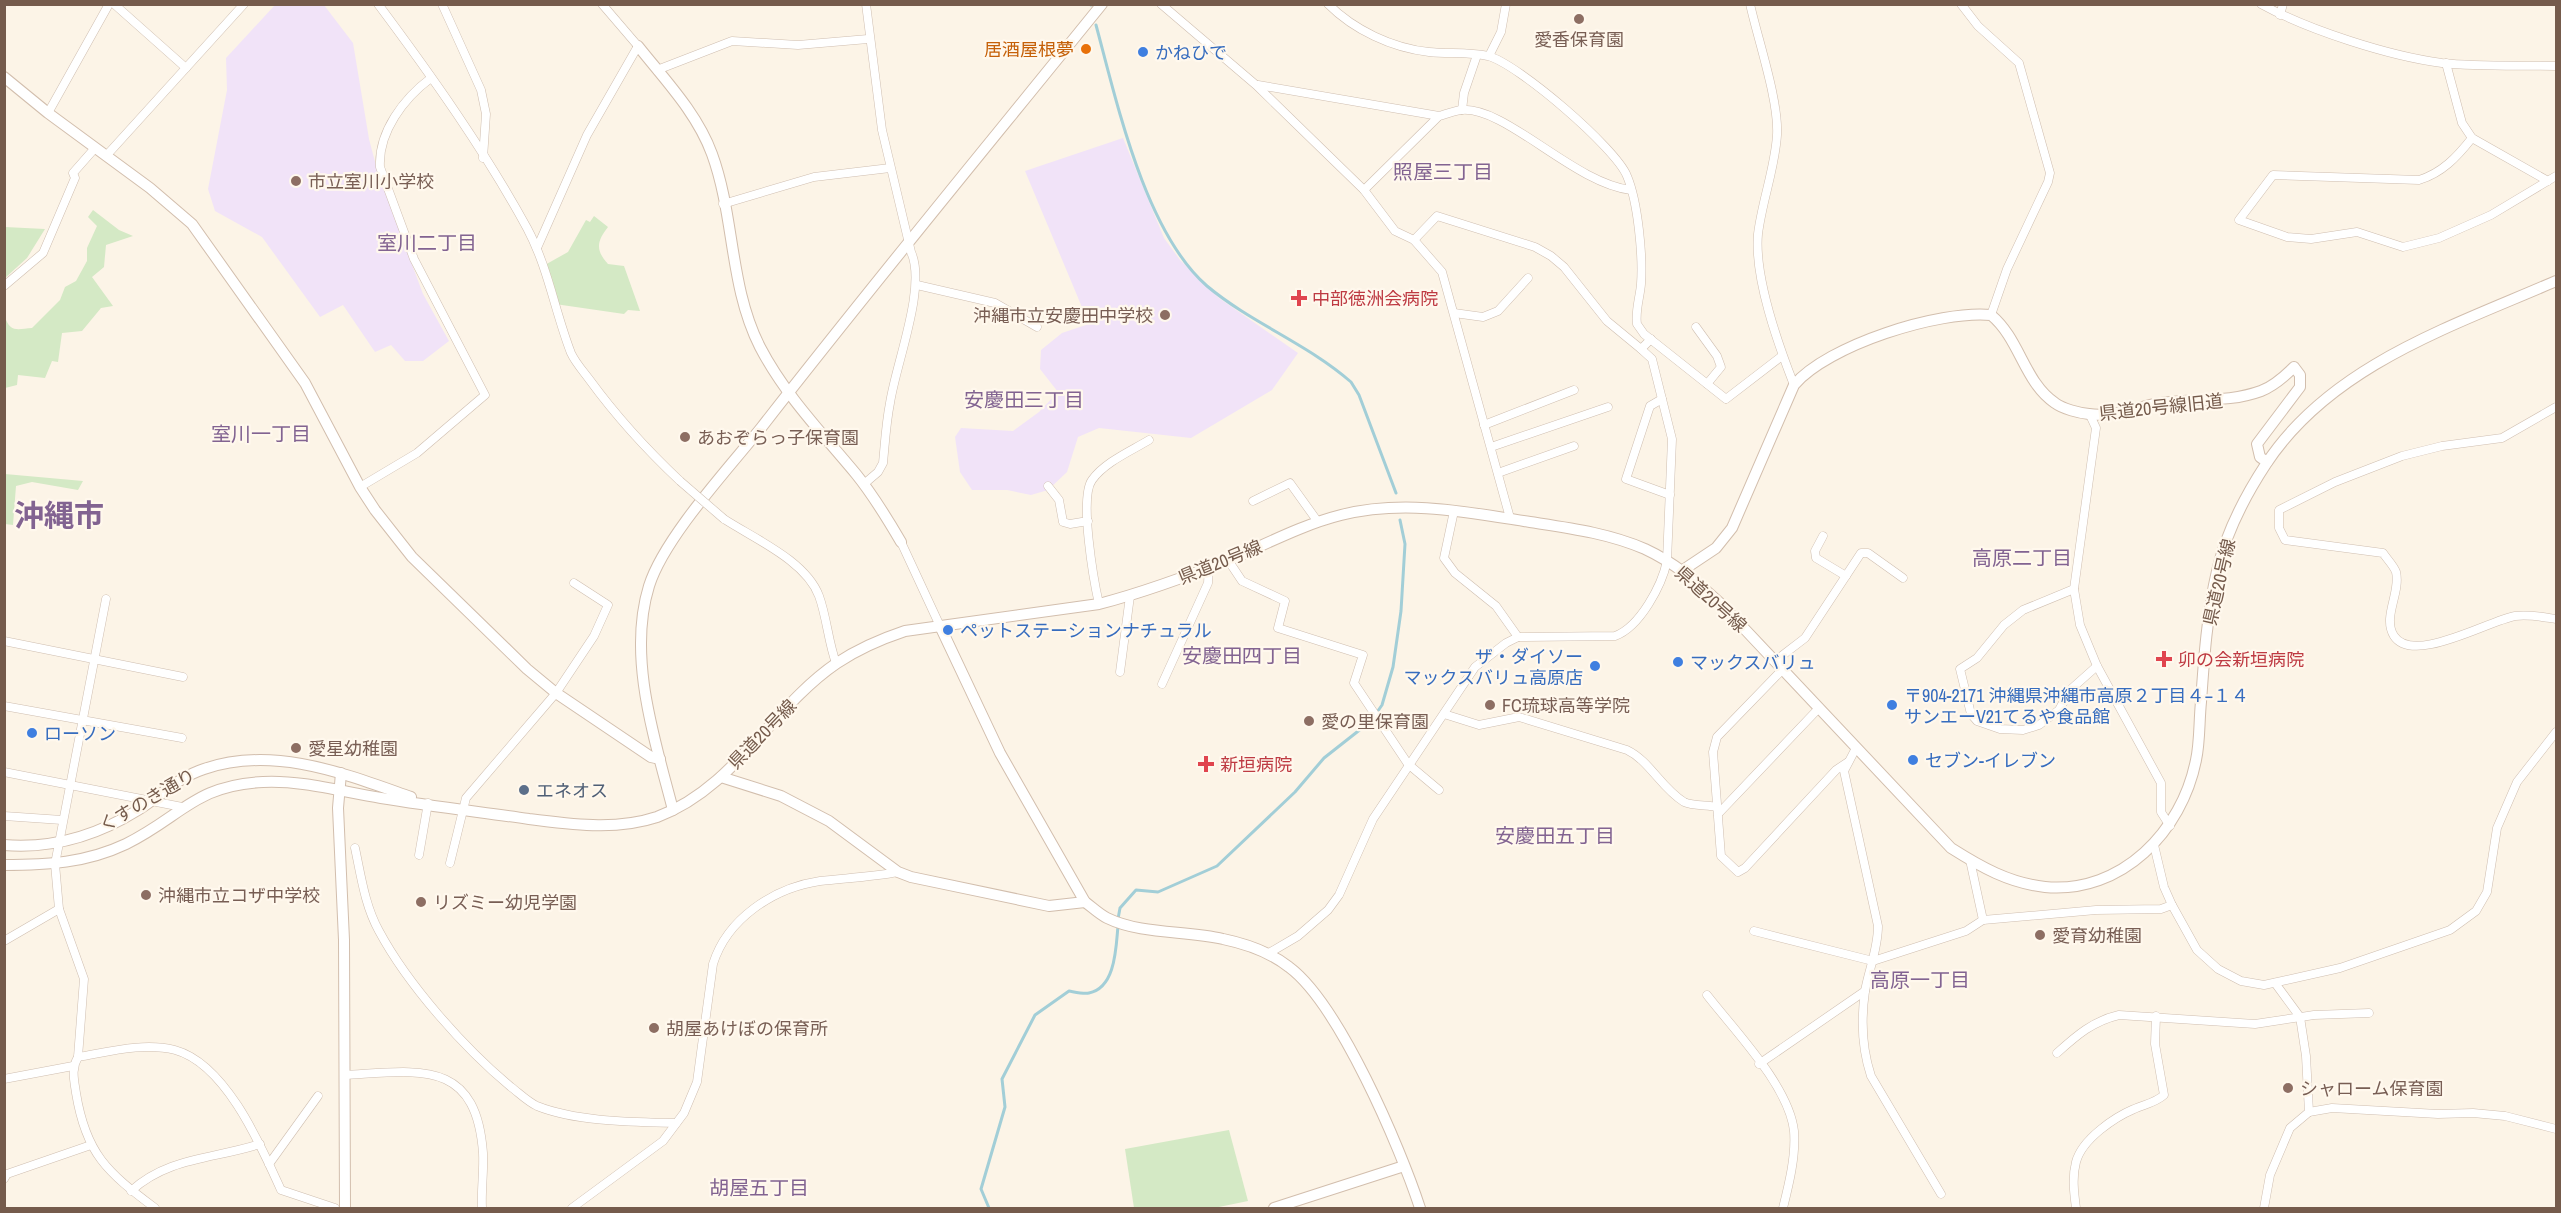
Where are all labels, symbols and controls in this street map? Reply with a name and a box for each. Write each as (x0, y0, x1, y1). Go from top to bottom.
marker: 愛香保育園 (1572, 12, 1586, 26)
place label: 愛香保育園 (1534, 27, 1624, 52)
place label: 居酒屋根夢 (984, 37, 1074, 62)
place label: かねひで (1155, 40, 1227, 65)
marker: 居酒屋根夢 (1079, 42, 1093, 56)
marker: かねひで (1136, 45, 1150, 59)
district label: 照屋三丁目 (1393, 158, 1493, 185)
place label: 市立室川小学校 (308, 169, 434, 194)
marker: 市立室川小学校 (289, 174, 303, 188)
district label: 室川二丁目 (377, 229, 477, 256)
place label: 中部徳洲会病院 (1312, 286, 1438, 311)
marker: 中部徳洲会病院 (1290, 289, 1308, 307)
place label: 沖縄市立安慶田中学校 (973, 303, 1153, 328)
marker: 沖縄市立安慶田中学校 (1158, 308, 1172, 322)
district label: 安慶田三丁目 (964, 386, 1084, 413)
street label: 県道20号線旧道 (2098, 388, 2224, 426)
district label: 室川一丁目 (211, 420, 311, 447)
place label: あおぞらっ子保育園 (697, 425, 859, 450)
marker: あおぞらっ子保育園 (678, 430, 692, 444)
district label: 沖縄市 (14, 495, 104, 535)
street label: 県道20号線 (1174, 534, 1266, 590)
street label: 県道20号線 (2197, 536, 2241, 628)
district label: 高原二丁目 (1972, 544, 2072, 571)
street label: 県道20号線 (1670, 560, 1752, 638)
place label: ペットステーションナチュラル (960, 618, 1212, 643)
marker: ペットステーションナチュラル (941, 623, 955, 637)
district label: 安慶田四丁目 (1182, 642, 1302, 669)
place label: ザ・ダイソー マックスバリュ高原店 (1404, 644, 1583, 690)
place label: 卯の会新垣病院 (2178, 647, 2304, 672)
place label: マックスバリュ (1690, 650, 1815, 675)
marker: 卯の会新垣病院 (2155, 650, 2173, 668)
marker: マックスバリュ (1671, 655, 1685, 669)
marker: ザ・ダイソー マックスバリュ高原店 (1588, 659, 1602, 673)
place label: 〒904-2171 沖縄県沖縄市高原２丁目４−１４ サンエーV21てるや食品館 (1904, 683, 2249, 729)
place label: FC琉球高等学院 (1502, 693, 1630, 718)
street label: 県道20号線 (722, 694, 802, 774)
marker: FC琉球高等学院 (1483, 698, 1497, 712)
marker: 〒904-2171 沖縄県沖縄市高原２丁目４−１４ サンエーV21てるや食品館 (1885, 698, 1899, 712)
place label: 愛の里保育園 (1321, 709, 1429, 734)
marker: 愛の里保育園 (1302, 714, 1316, 728)
place label: ローソン (44, 721, 116, 746)
marker: ローソン (25, 726, 39, 740)
place label: 愛星幼稚園 (308, 736, 398, 761)
marker: 愛星幼稚園 (289, 741, 303, 755)
place label: セブン-イレブン (1925, 748, 2056, 773)
place label: 新垣病院 (1220, 752, 1292, 777)
marker: セブン-イレブン (1906, 753, 1920, 767)
marker: 新垣病院 (1197, 755, 1215, 773)
street label: くすのき通り (94, 762, 200, 838)
place label: エネオス (536, 778, 608, 803)
marker: エネオス (517, 783, 531, 797)
district label: 安慶田五丁目 (1495, 822, 1615, 849)
place label: 沖縄市立コザ中学校 (158, 883, 320, 908)
marker: 沖縄市立コザ中学校 (139, 888, 153, 902)
place label: リズミー幼児学園 (433, 890, 577, 915)
marker: リズミー幼児学園 (414, 895, 428, 909)
place label: 愛育幼稚園 (2052, 923, 2142, 948)
marker: 愛育幼稚園 (2033, 928, 2047, 942)
district label: 高原一丁目 (1870, 966, 1970, 993)
place label: 胡屋あけぼの保育所 (666, 1016, 828, 1041)
marker: 胡屋あけぼの保育所 (647, 1021, 661, 1035)
place label: シャローム保育園 (2300, 1076, 2443, 1101)
marker: シャローム保育園 (2281, 1081, 2295, 1095)
district label: 胡屋五丁目 (709, 1174, 809, 1201)

